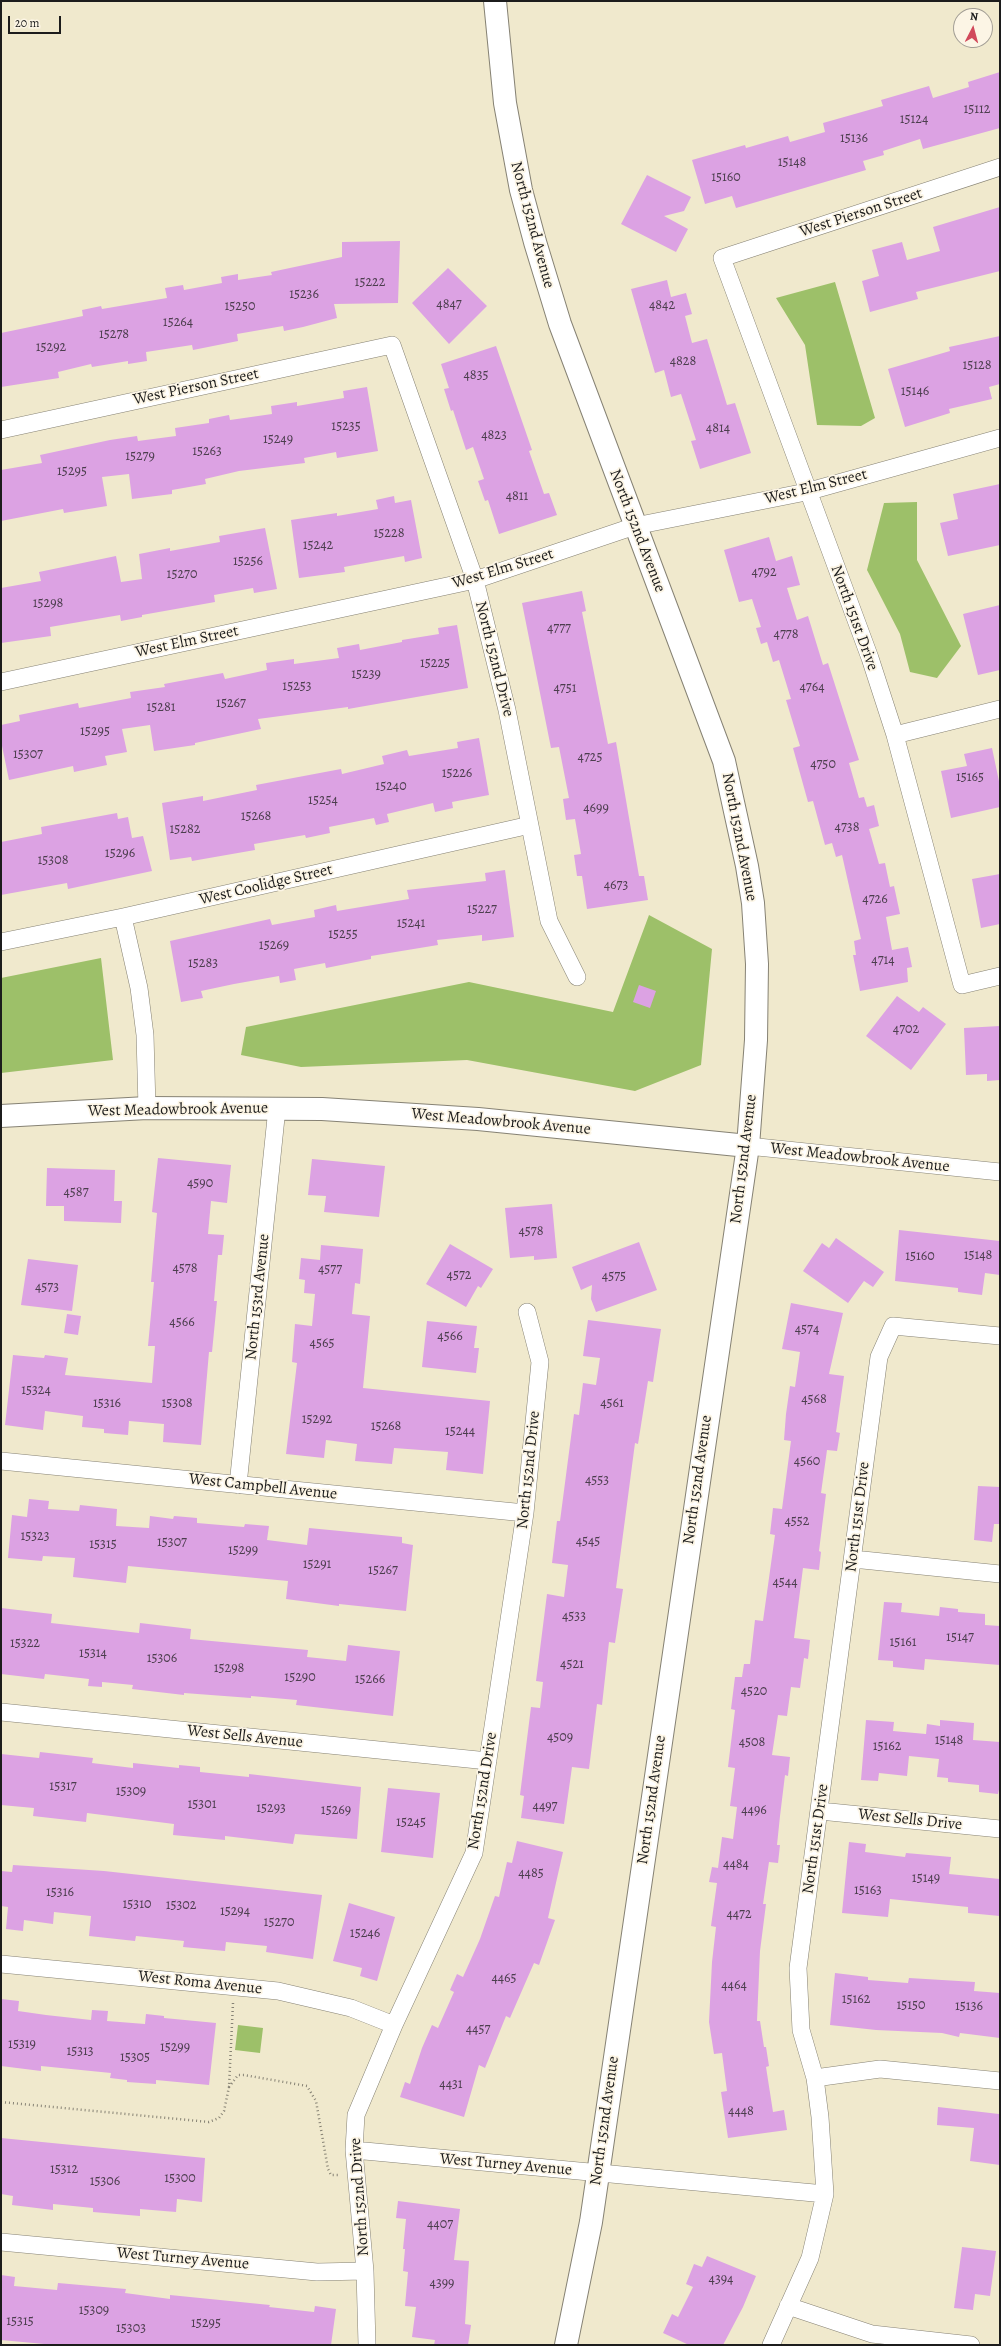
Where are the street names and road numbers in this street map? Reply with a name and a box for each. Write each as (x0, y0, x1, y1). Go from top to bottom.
street label: North 152nd Avenue (506, 160, 558, 290)
street label: West Pierson Street (797, 184, 925, 242)
street label: West Pierson Street (131, 364, 261, 410)
street label: West Elm Street (763, 465, 869, 509)
street label: North 152nd Avenue (605, 467, 669, 595)
street label: West Elm Street (450, 544, 556, 594)
street label: North 151st Drive (826, 563, 882, 673)
street label: North 152nd Drive (470, 599, 518, 719)
street label: West Elm Street (134, 622, 240, 662)
street label: North 152nd Avenue (717, 771, 761, 903)
street label: West Coolidge Street (198, 860, 334, 910)
street label: North 152nd Avenue (727, 1093, 761, 1225)
street label: West Meadowbrook Avenue (88, 1099, 268, 1121)
street label: West Meadowbrook Avenue (411, 1105, 591, 1139)
street label: West Meadowbrook Avenue (769, 1139, 951, 1177)
street label: North 153rd Avenue (242, 1233, 274, 1361)
street label: North 152nd Drive (513, 1410, 545, 1530)
street label: North 152nd Avenue (679, 1414, 717, 1546)
street label: North 151st Drive (842, 1461, 874, 1573)
street label: West Campbell Avenue (188, 1470, 338, 1504)
street label: West Sells Avenue (186, 1721, 304, 1753)
street label: North 152nd Drive (464, 1731, 502, 1851)
street label: North 152nd Avenue (633, 1734, 671, 1866)
street label: North 151st Drive (799, 1783, 833, 1895)
street label: West Sells Drive (857, 1805, 963, 1835)
street label: West Roma Avenue (137, 1967, 263, 1999)
street label: North 152nd Avenue (586, 2055, 624, 2187)
street label: North 152nd Drive (346, 2137, 374, 2257)
street label: West Turney Avenue (439, 2150, 573, 2180)
street label: West Turney Avenue (116, 2244, 250, 2274)

